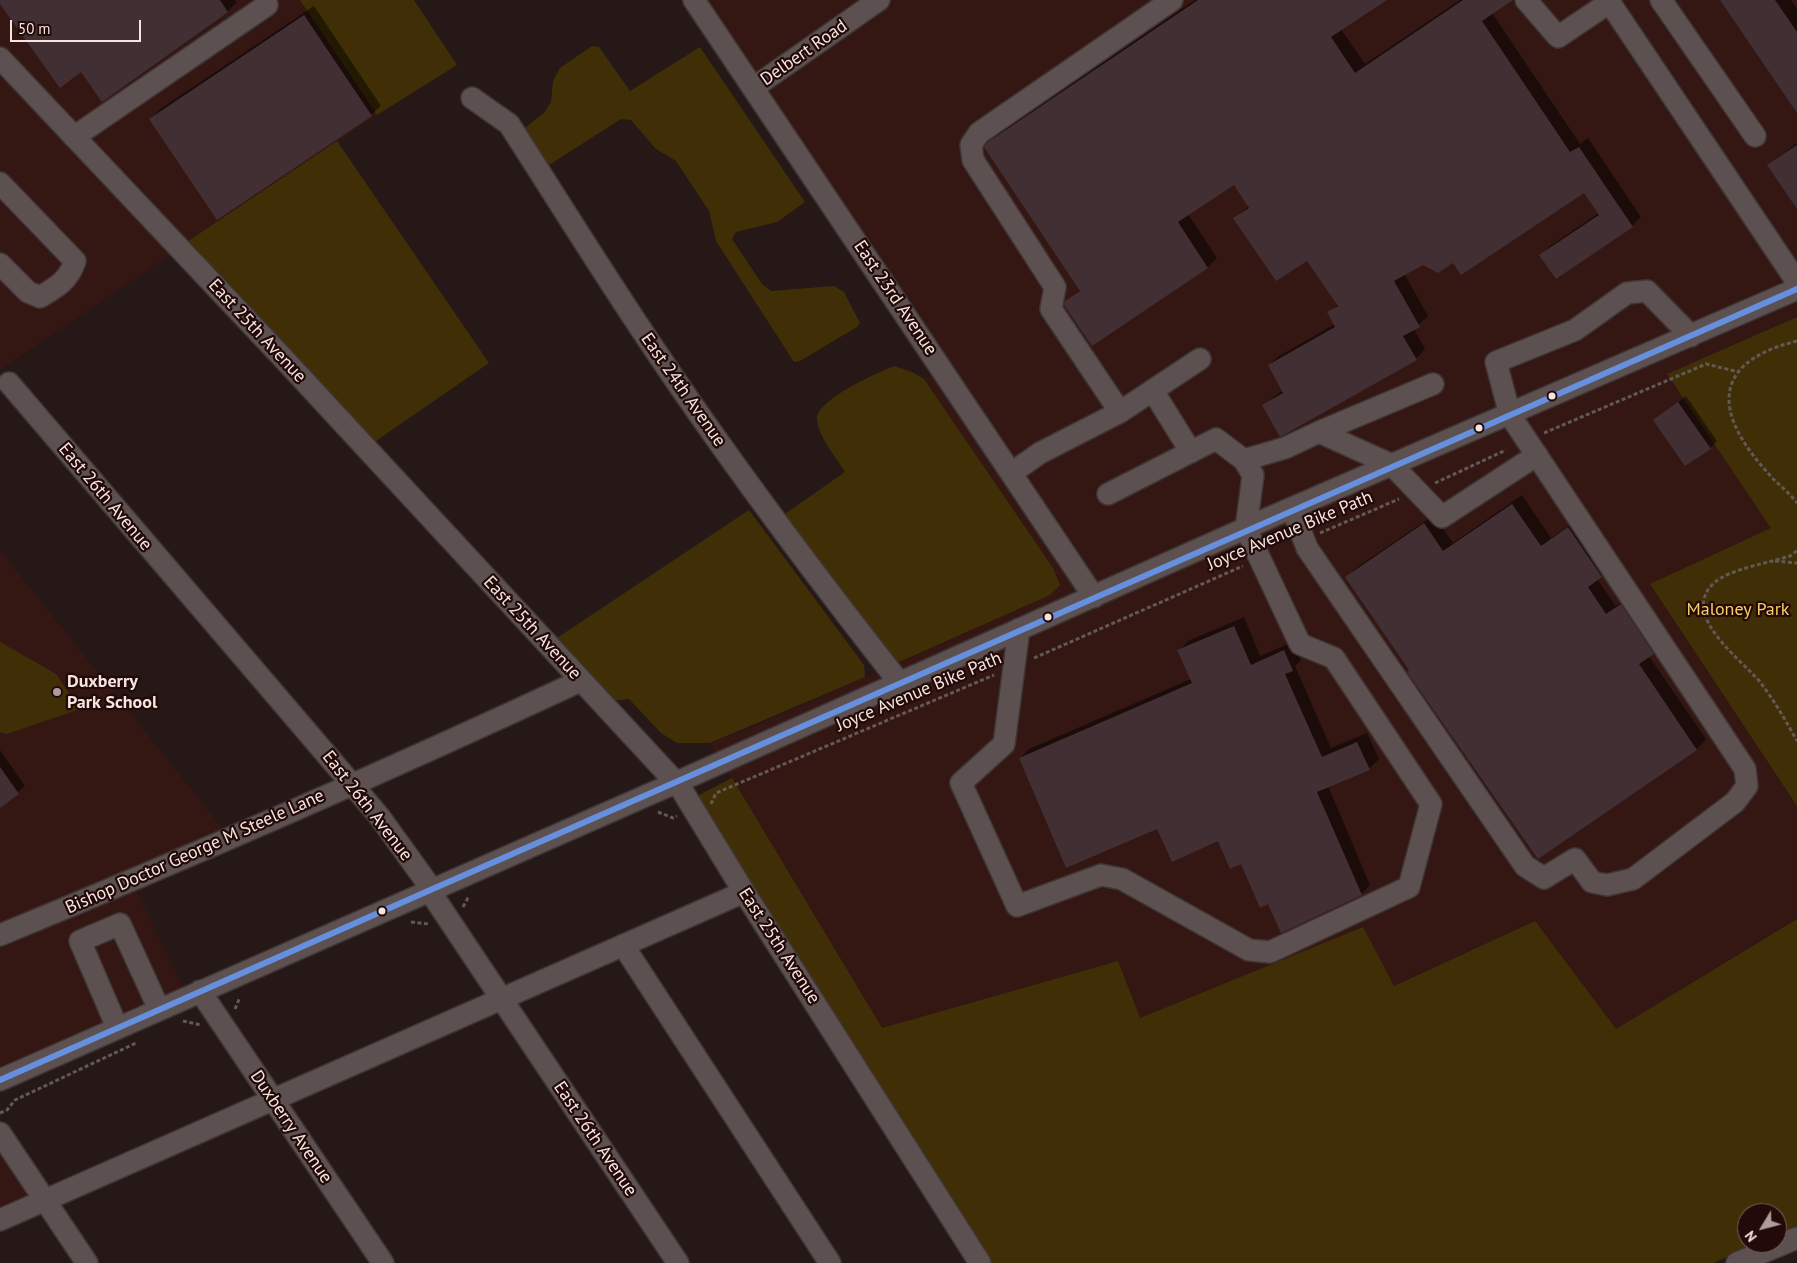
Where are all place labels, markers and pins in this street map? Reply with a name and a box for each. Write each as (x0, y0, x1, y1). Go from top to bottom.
unlabelled marker (1547, 391, 1557, 401)
unlabelled marker (1474, 423, 1484, 433)
unlabelled marker (1043, 612, 1053, 622)
place label: Duxberry Park School (67, 671, 157, 714)
marker: Duxberry Park School (51, 686, 63, 698)
unlabelled marker (377, 906, 387, 916)

